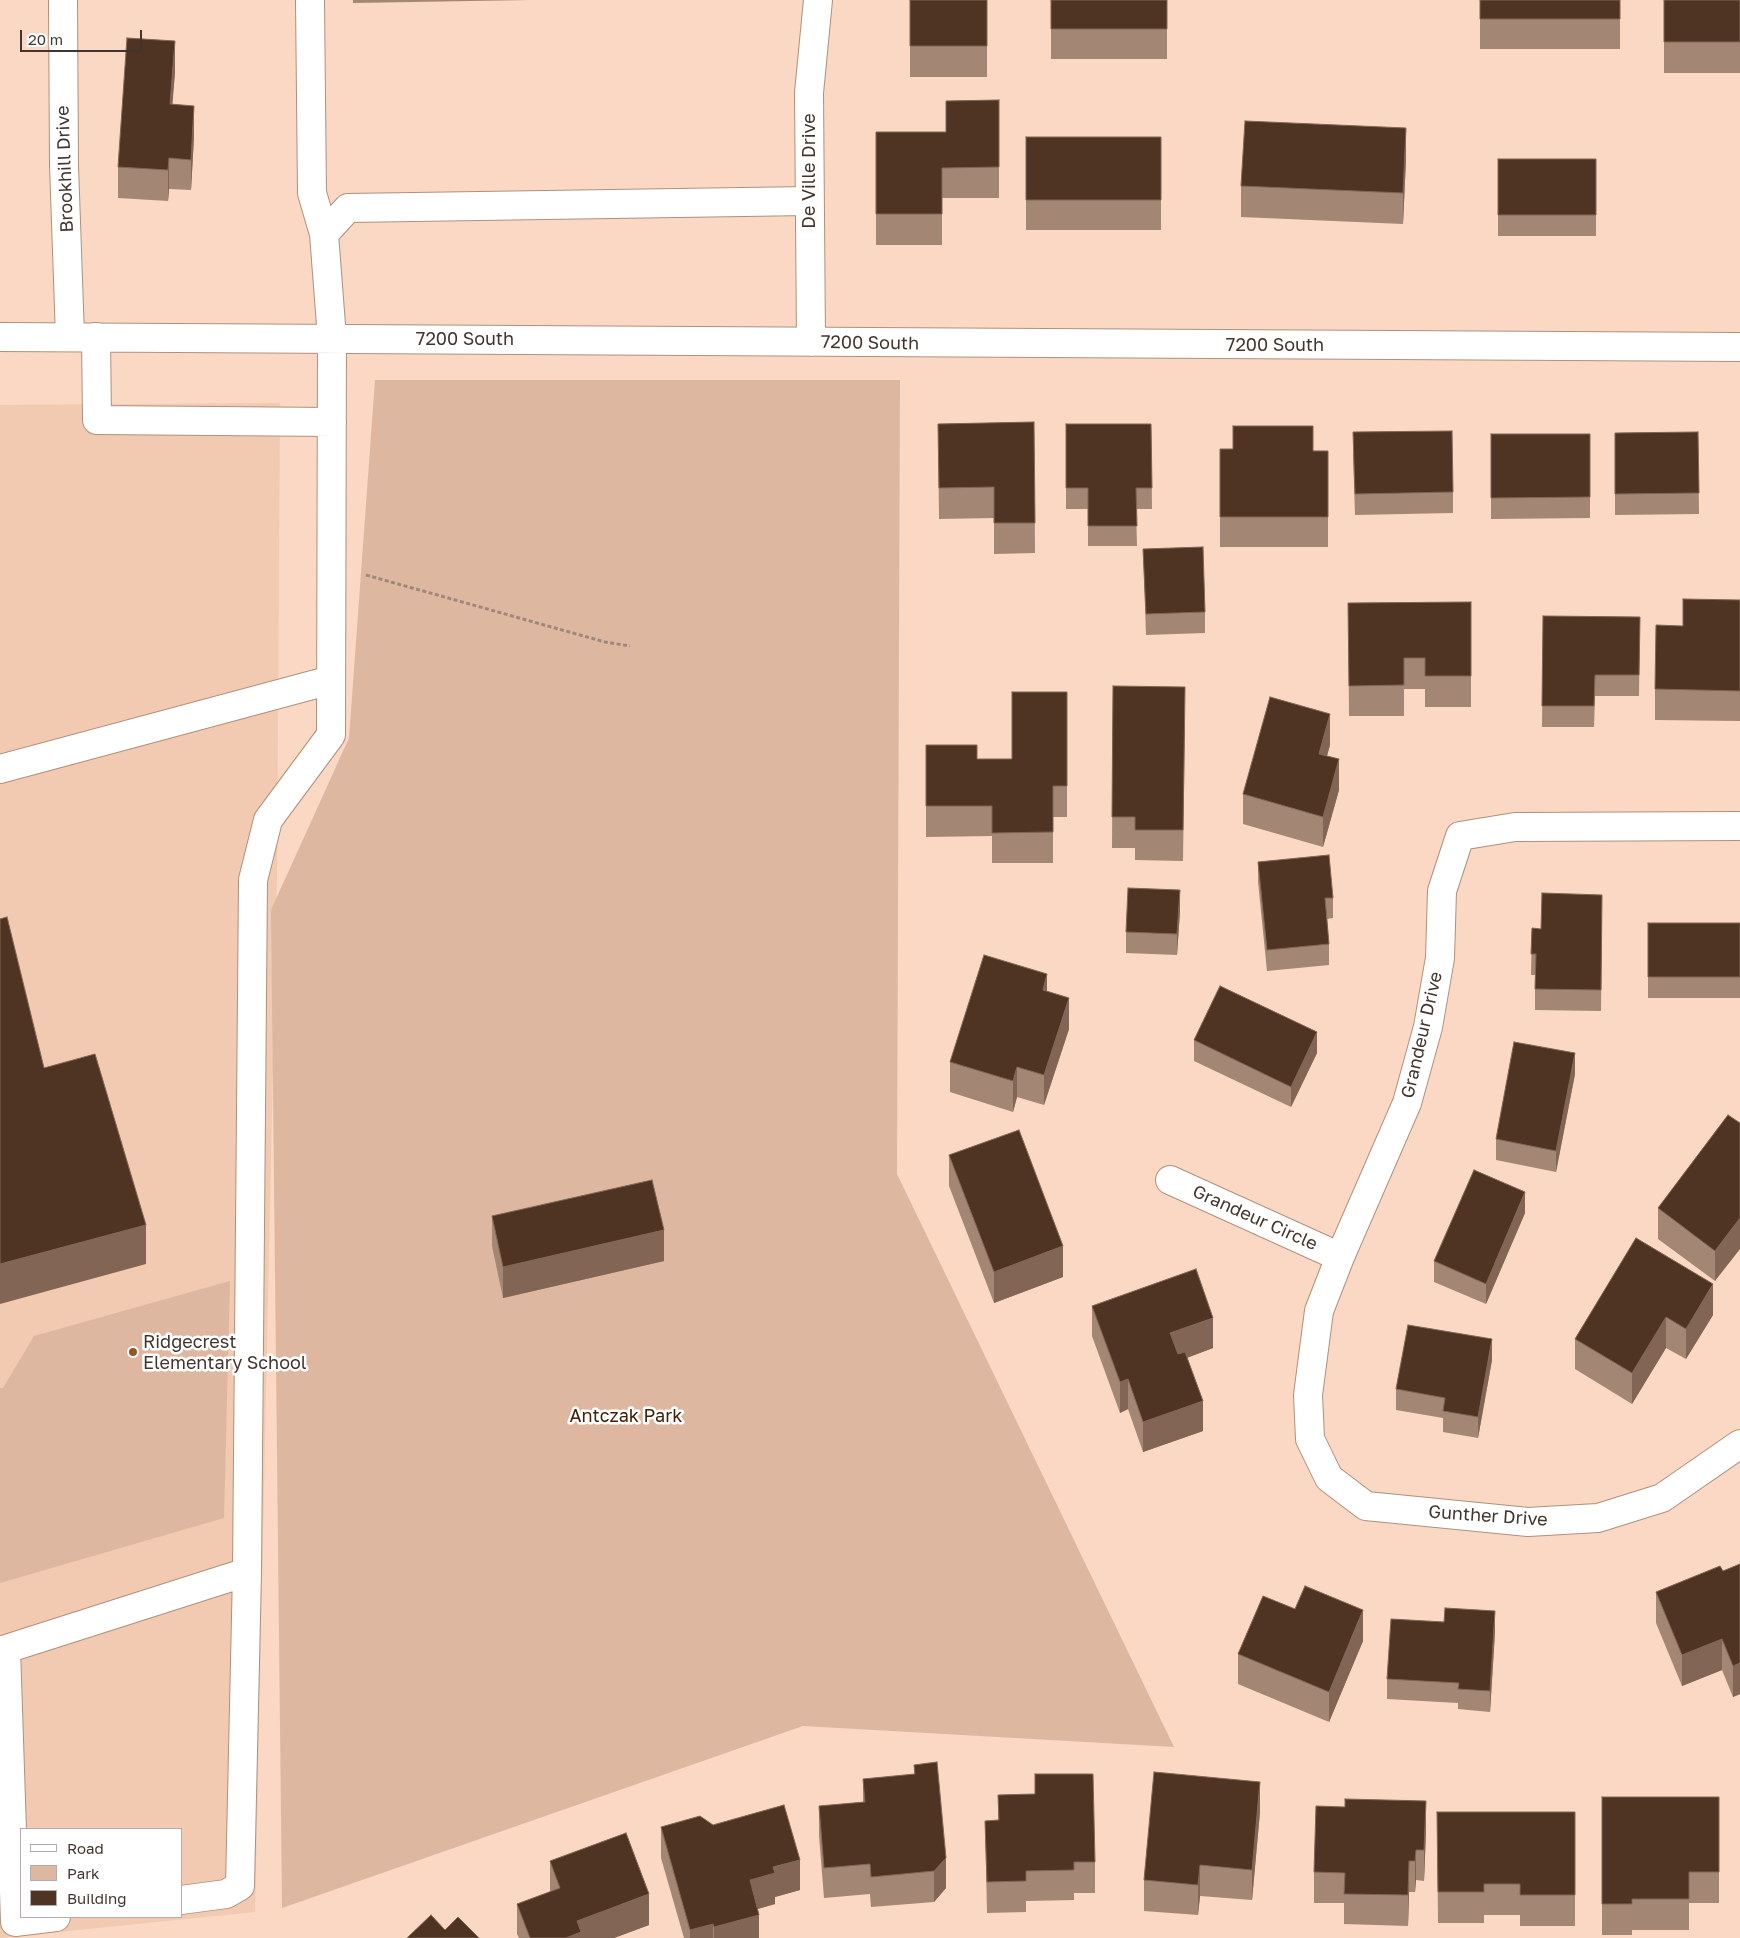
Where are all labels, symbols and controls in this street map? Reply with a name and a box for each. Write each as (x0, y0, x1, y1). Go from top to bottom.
scale bar (22, 20, 145, 52)
text: 20 m (28, 30, 63, 48)
street label: Brookhill Drive (52, 105, 78, 233)
street label: De Ville Drive (798, 113, 820, 229)
street label: 7200 South (416, 328, 514, 350)
street label: 7200 South (821, 331, 919, 355)
street label: 7200 South (1226, 334, 1324, 356)
street label: Grandeur Drive (1397, 970, 1447, 1100)
street label: Grandeur Circle (1189, 1181, 1321, 1255)
place label: Ridgecrest Elementary School (143, 1331, 307, 1374)
marker: Ridgecrest Elementary School (127, 1346, 139, 1358)
park label: Antczak Park (570, 1405, 682, 1427)
street label: Gunther Drive (1428, 1501, 1548, 1531)
legend (20, 1828, 182, 1918)
text: Road (67, 1839, 104, 1857)
text: Park (67, 1864, 99, 1882)
text: Building (67, 1889, 127, 1907)

